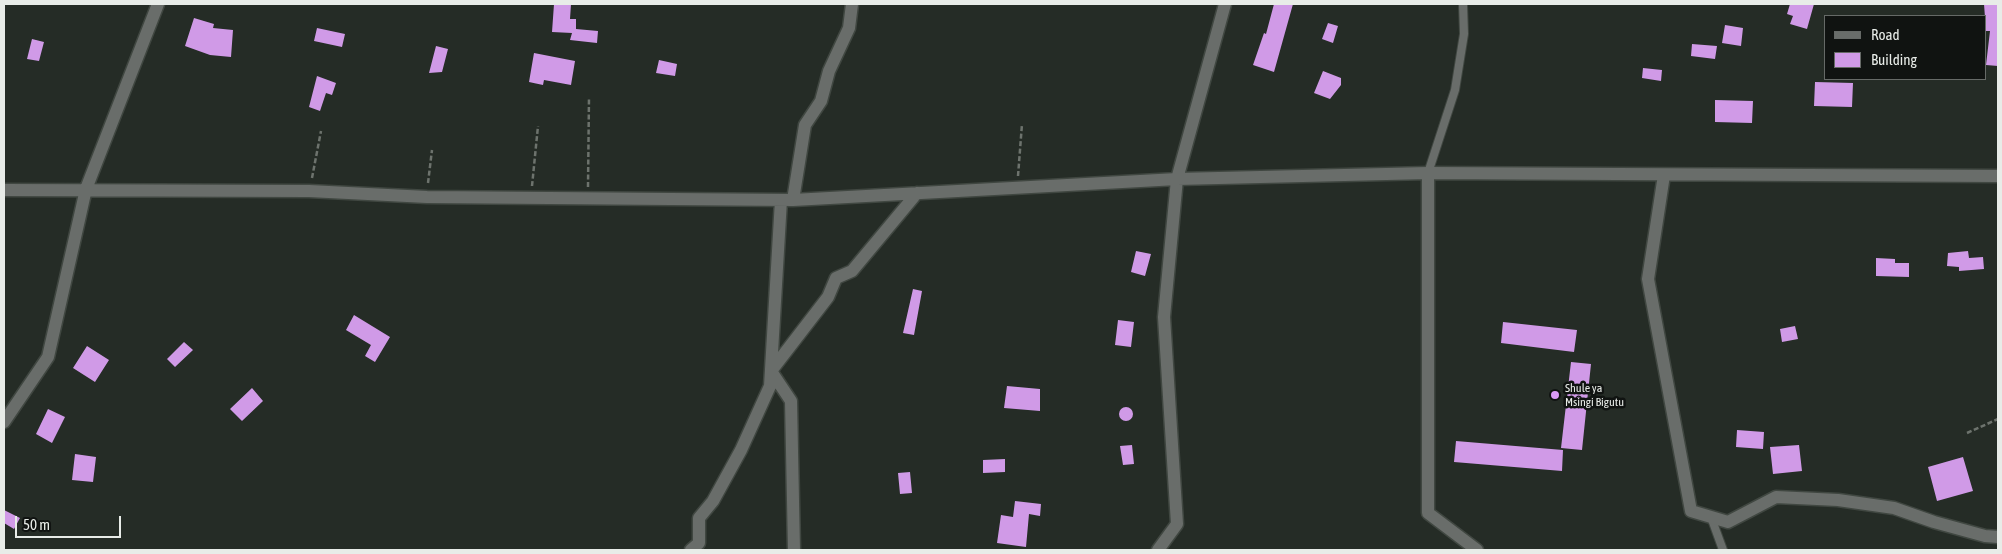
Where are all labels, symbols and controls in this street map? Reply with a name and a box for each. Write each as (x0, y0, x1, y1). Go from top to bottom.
legend (1824, 15, 1987, 80)
text: Road (1871, 26, 1900, 43)
text: Building (1871, 51, 1917, 68)
place label: Shule ya Msingi Bigutu (1565, 381, 1624, 409)
marker: Shule ya Msingi Bigutu (1549, 389, 1561, 401)
scale bar (18, 506, 124, 538)
text: 50 m (23, 516, 50, 533)

